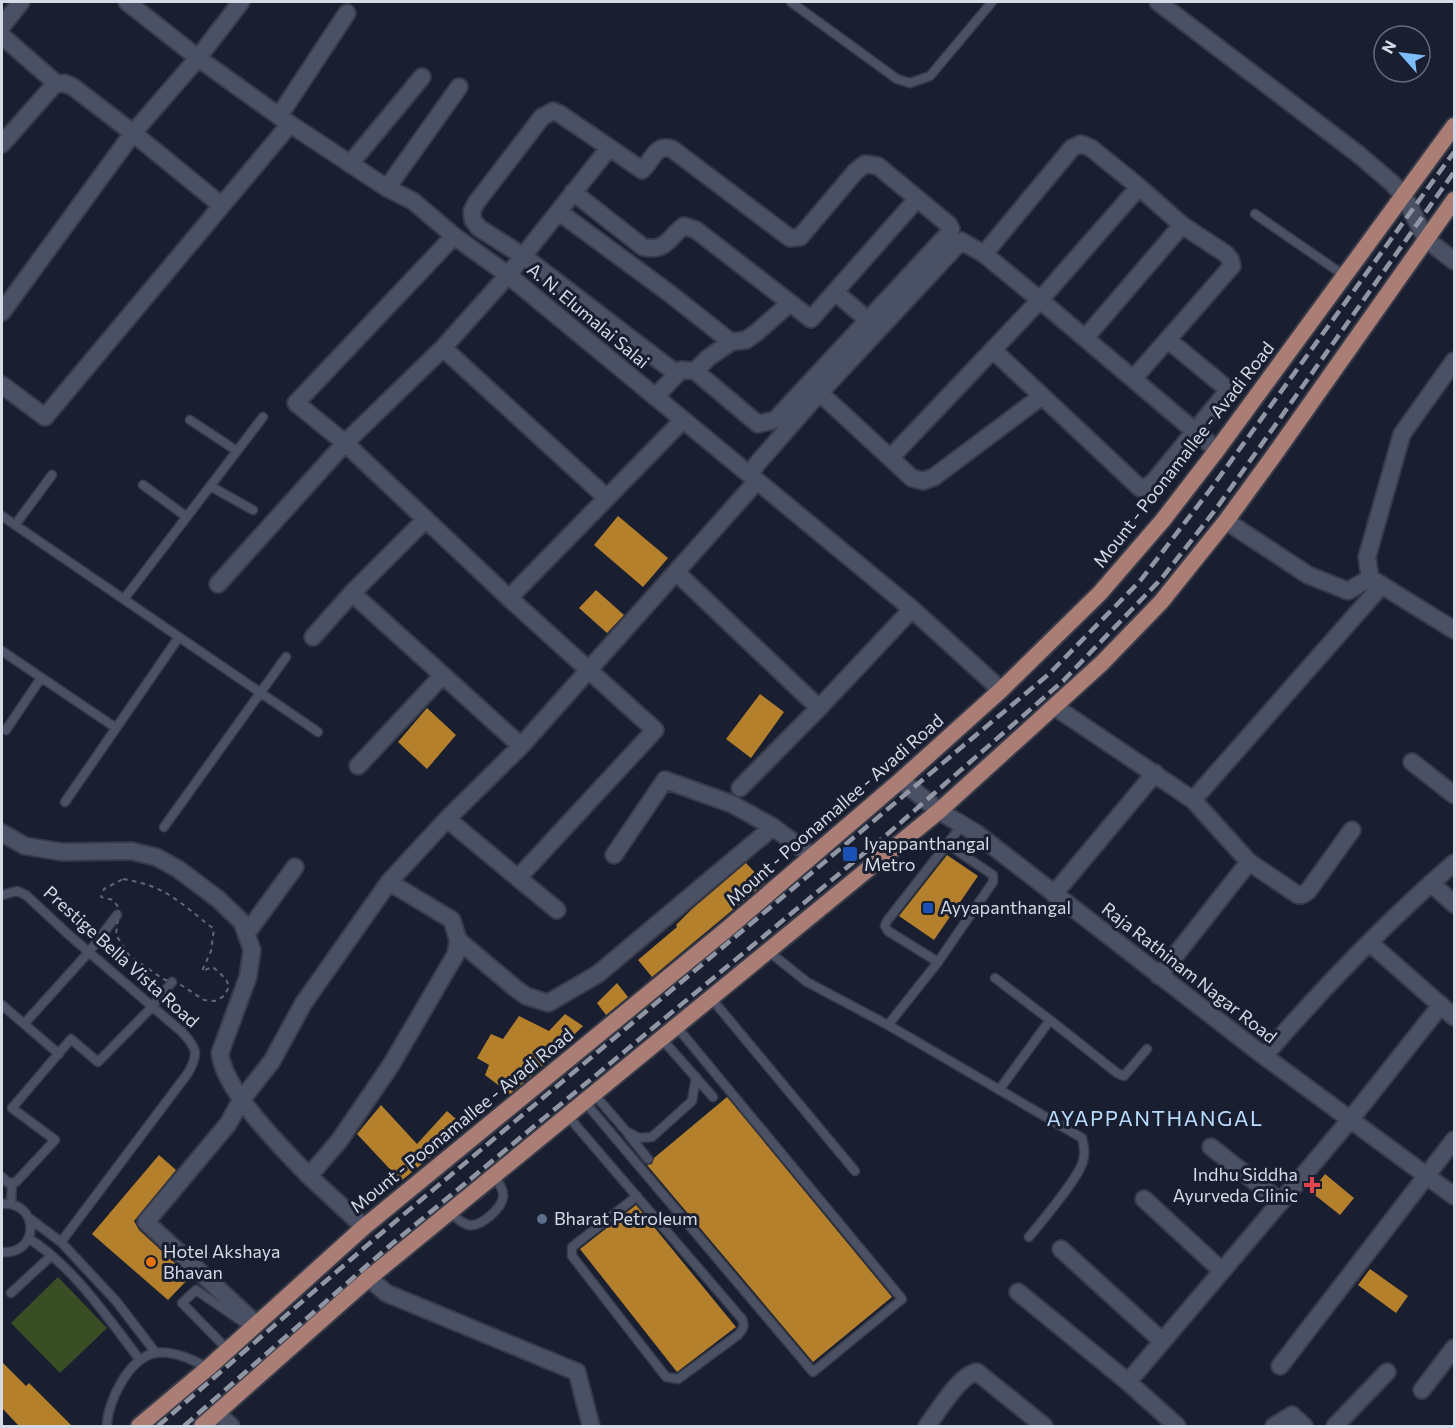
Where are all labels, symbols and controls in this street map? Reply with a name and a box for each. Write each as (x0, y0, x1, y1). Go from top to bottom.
north arrow (1372, 24, 1432, 84)
text: N (1377, 37, 1400, 56)
street label: A. N. Elumalai Salai (523, 258, 654, 373)
street label: Mount - Poonamallee - Avadi Road (1088, 337, 1278, 572)
street label: Mount - Poonamallee - Avadi Road (721, 709, 948, 910)
place label: Iyappanthangal Metro (864, 832, 990, 875)
marker: Iyappanthangal Metro (841, 845, 859, 863)
street label: Prestige Bella Vista Road (40, 881, 204, 1032)
place label: Ayyapanthangal (940, 896, 1071, 918)
street label: Raja Rathinam Nagar Road (1098, 897, 1282, 1047)
marker: Ayyapanthangal (921, 901, 935, 915)
street label: Mount - Poonamallee - Avadi Road (345, 1023, 577, 1217)
district label: AYAPPANTHANGAL (1047, 1105, 1263, 1130)
place label: Indhu Siddha Ayurveda Clinic (1173, 1163, 1298, 1206)
marker: Indhu Siddha Ayurveda Clinic (1303, 1176, 1321, 1194)
place label: Bharat Petroleum (554, 1207, 698, 1229)
marker: Bharat Petroleum (535, 1212, 549, 1226)
place label: Hotel Akshaya Bhavan (163, 1240, 280, 1283)
marker: Hotel Akshaya Bhavan (144, 1255, 158, 1269)

